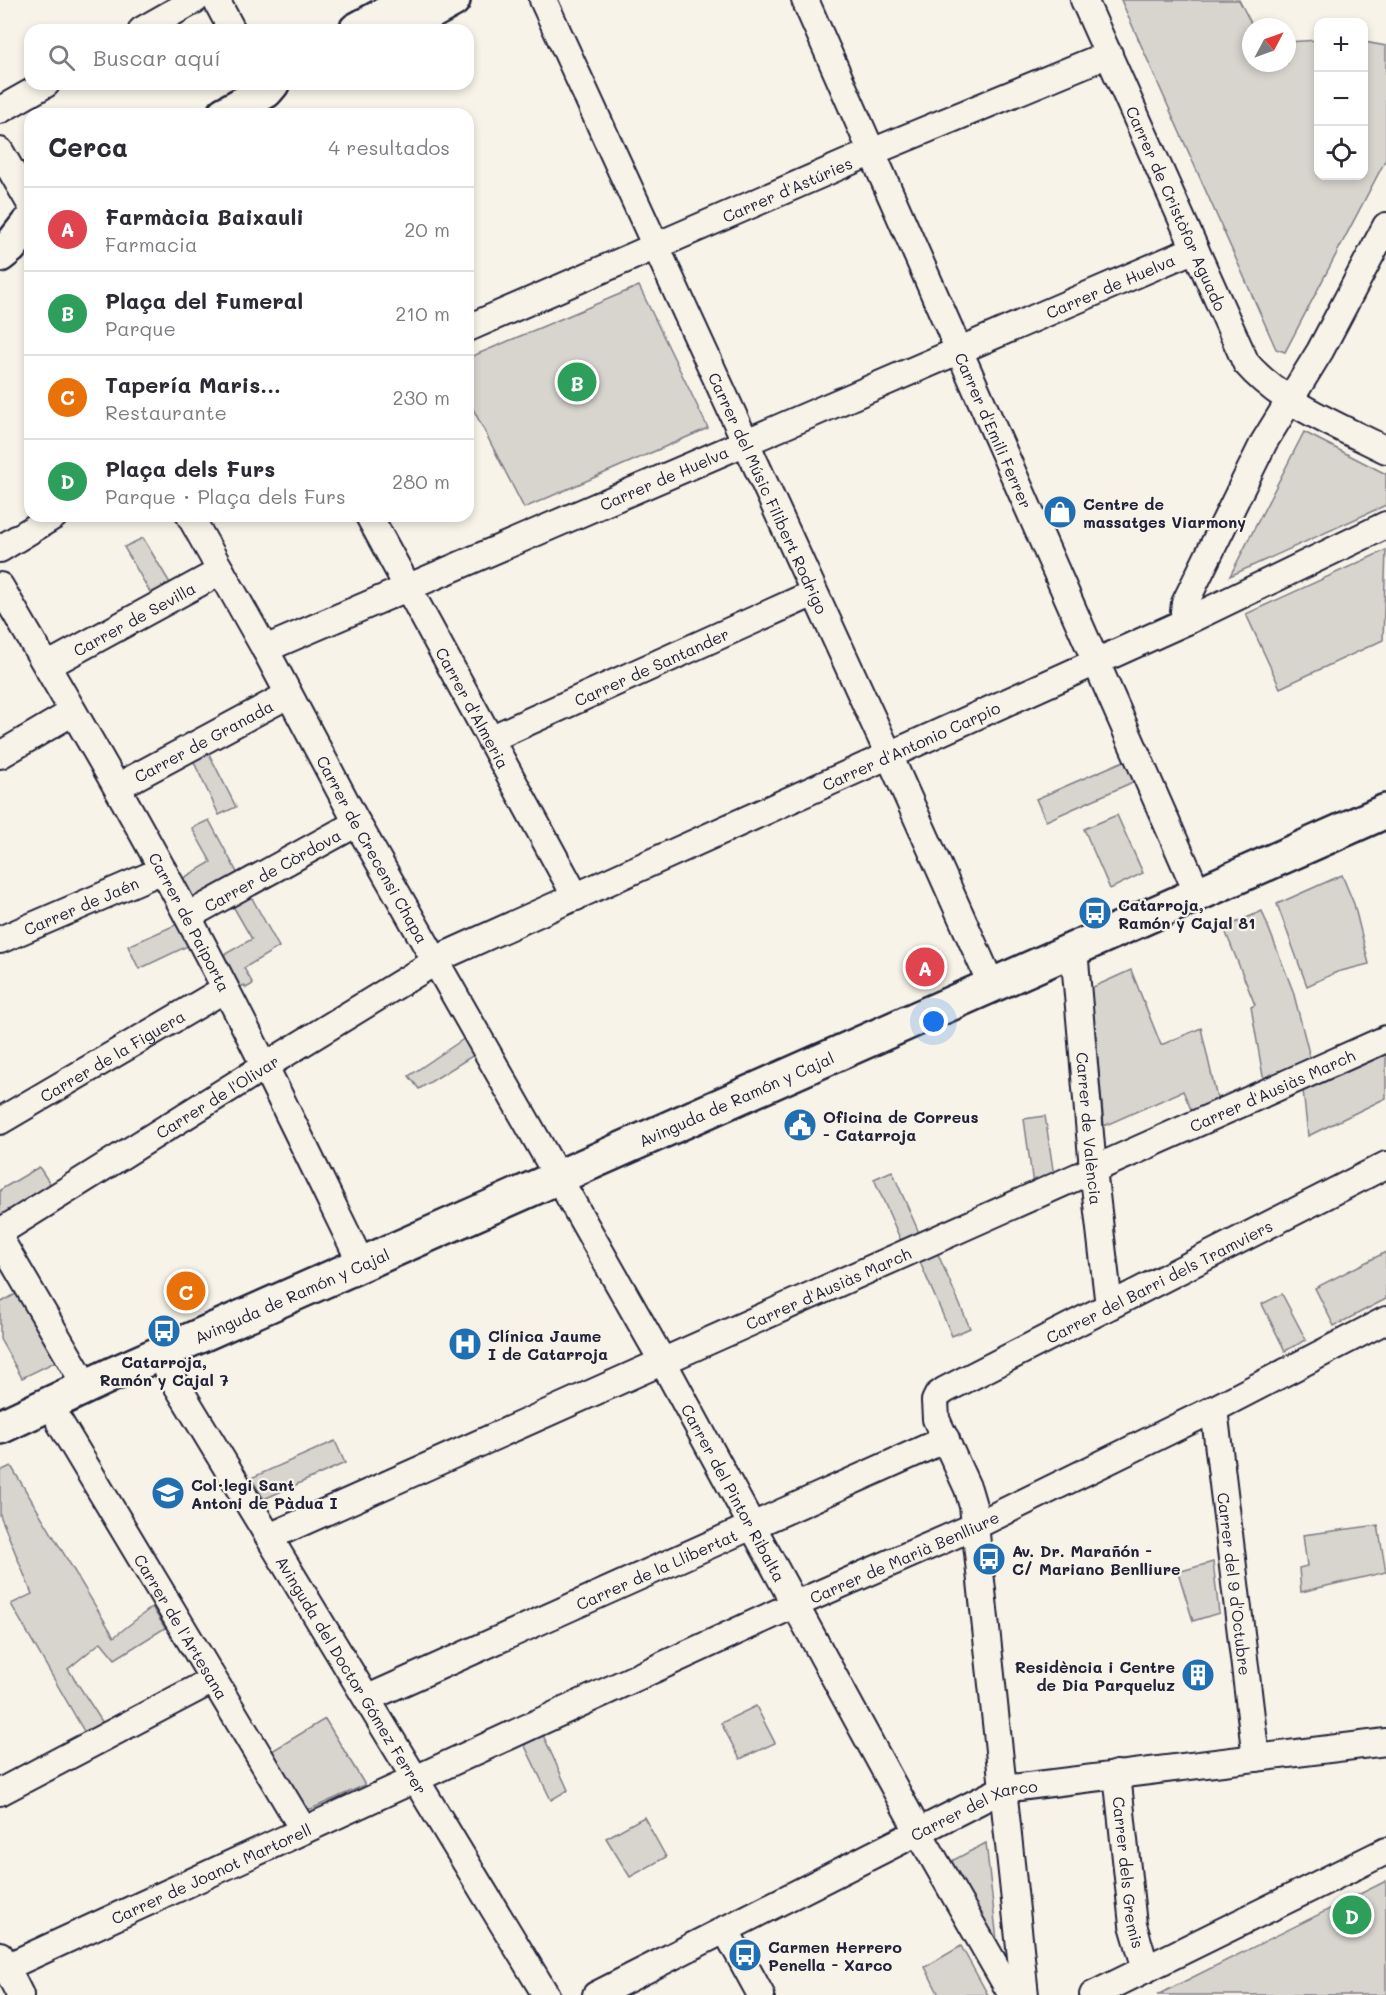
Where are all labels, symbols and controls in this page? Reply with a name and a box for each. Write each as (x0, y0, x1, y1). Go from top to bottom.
north arrow (1242, 18, 1296, 72)
map controls (1314, 18, 1368, 180)
button: + (1314, 18, 1368, 72)
search box (24, 24, 474, 90)
icon: search (45, 41, 78, 74)
text: Buscar aquí (93, 43, 221, 72)
button: − (1314, 72, 1368, 126)
street label: Carrer de Cristòfor Aguado (1122, 102, 1232, 314)
button: locate (1314, 126, 1368, 180)
text: Cerca (48, 130, 128, 164)
text: 4 resultados (328, 134, 450, 160)
street label: Carrer d'Astúries (719, 152, 855, 227)
text: Farmàcia Baixauli (105, 202, 304, 231)
text: A (61, 216, 74, 242)
text: 20 m (404, 216, 450, 242)
text: Farmacia (105, 231, 197, 257)
street label: Carrer de Huelva (1042, 249, 1178, 322)
text: Plaça del Fumeral (105, 286, 303, 315)
text: B (61, 300, 74, 326)
text: 210 m (395, 300, 450, 326)
text: Parque (105, 315, 176, 341)
street label: Carrer d'Emili Ferrer (951, 349, 1038, 511)
pin: B (558, 360, 596, 404)
street label: Carrer del Músic Filibert Rodrigo (704, 369, 833, 617)
text: Tapería Maris... (105, 370, 281, 399)
text: C (60, 384, 75, 410)
text: 230 m (392, 384, 450, 410)
text: Restaurante (105, 399, 227, 425)
street label: Carrer de Huelva (596, 441, 731, 514)
text: Plaça dels Furs (105, 454, 275, 483)
text: D (60, 468, 75, 494)
text: 280 m (392, 468, 450, 494)
text: Parque · Plaça dels Furs (105, 483, 346, 509)
place label: Centre de massatges Viarmony (1083, 493, 1246, 532)
shop icon: Centre de massatges Viarmony (1042, 494, 1078, 530)
street label: Carrer de Sevilla (69, 577, 199, 660)
street label: Carrer de Santander (571, 622, 732, 710)
street label: Carrer d'Almeria (432, 643, 515, 772)
street label: Carrer de Granada (130, 695, 276, 786)
street label: Carrer d'Antonio Carpio (819, 696, 1003, 795)
street label: Carrer de Crecensi Chapa (313, 752, 433, 947)
street label: Carrer de Còrdova (200, 824, 344, 916)
street label: Carrer de Paiporta (145, 848, 236, 995)
street label: Carrer de Jaén (20, 871, 142, 939)
place label: Catarroja, Ramón y Cajal 81 (1118, 894, 1255, 933)
bus stop icon: Catarroja, Ramón y Cajal 81 (1077, 895, 1113, 931)
pin: A (906, 944, 944, 990)
street label: Carrer de la Figuera (36, 1004, 189, 1106)
your location (919, 1007, 948, 1036)
street label: Carrer d'Ausiàs March (1186, 1044, 1358, 1136)
street label: Avinguda de Ramón y Cajal (635, 1046, 837, 1151)
street label: Carrer de l'Olivar (151, 1050, 282, 1143)
street label: Carrer de València (1072, 1051, 1108, 1206)
place label: Oficina de Correus - Catarroja (823, 1106, 978, 1145)
public building icon: Oficina de Correus - Catarroja (782, 1107, 818, 1143)
street label: Carrer del Barri dels Tramviers (1042, 1214, 1276, 1347)
street label: Carrer d'Ausiàs March (742, 1242, 914, 1334)
street label: Avinguda de Ramón y Cajal (191, 1243, 392, 1347)
pin: C (166, 1268, 206, 1314)
bus stop icon: Catarroja, Ramón y Cajal 7 (146, 1313, 182, 1349)
place label: Clínica Jaume I de Catarroja (488, 1325, 608, 1364)
hospital icon: Clínica Jaume I de Catarroja (447, 1326, 483, 1362)
place label: Catarroja, Ramón y Cajal 7 (99, 1351, 229, 1390)
street label: Carrer del Pintor Ribalta (677, 1400, 791, 1585)
place label: Col·legi Sant Antoni de Pàdua I (191, 1474, 338, 1513)
school or university icon: Col·legi Sant Antoni de Pàdua I (150, 1475, 186, 1511)
street label: Carrer del 9 d'Octubre (1214, 1491, 1256, 1676)
street label: Carrer de Marià Benlliure (806, 1506, 1002, 1607)
street label: Carrer de la Llibertat (572, 1524, 740, 1614)
place label: Av. Dr. Marañón - C/ Mariano Benlliure (1012, 1540, 1181, 1579)
bus stop icon: Av. Dr. Marañón - C/ Mariano Benlliure (971, 1541, 1007, 1577)
street label: Carrer de l'Artesana (130, 1550, 233, 1703)
street label: Avinguda del Doctor Gómez Ferrer (272, 1552, 432, 1798)
place label: Residència i Centre de Dia Parqueluz (1015, 1656, 1175, 1695)
building icon: Residència i Centre de Dia Parqueluz (1180, 1657, 1216, 1693)
street label: Carrer del Xarco (906, 1774, 1039, 1845)
street label: Carrer dels Gremis (1109, 1795, 1150, 1951)
street label: Carrer de Joanot Martorell (107, 1818, 314, 1928)
pin: D (1332, 1892, 1372, 1938)
place label: Carmen Herrero Penella - Xarco (768, 1936, 902, 1975)
bus stop icon: Carmen Herrero Penella - Xarco (727, 1937, 763, 1973)

